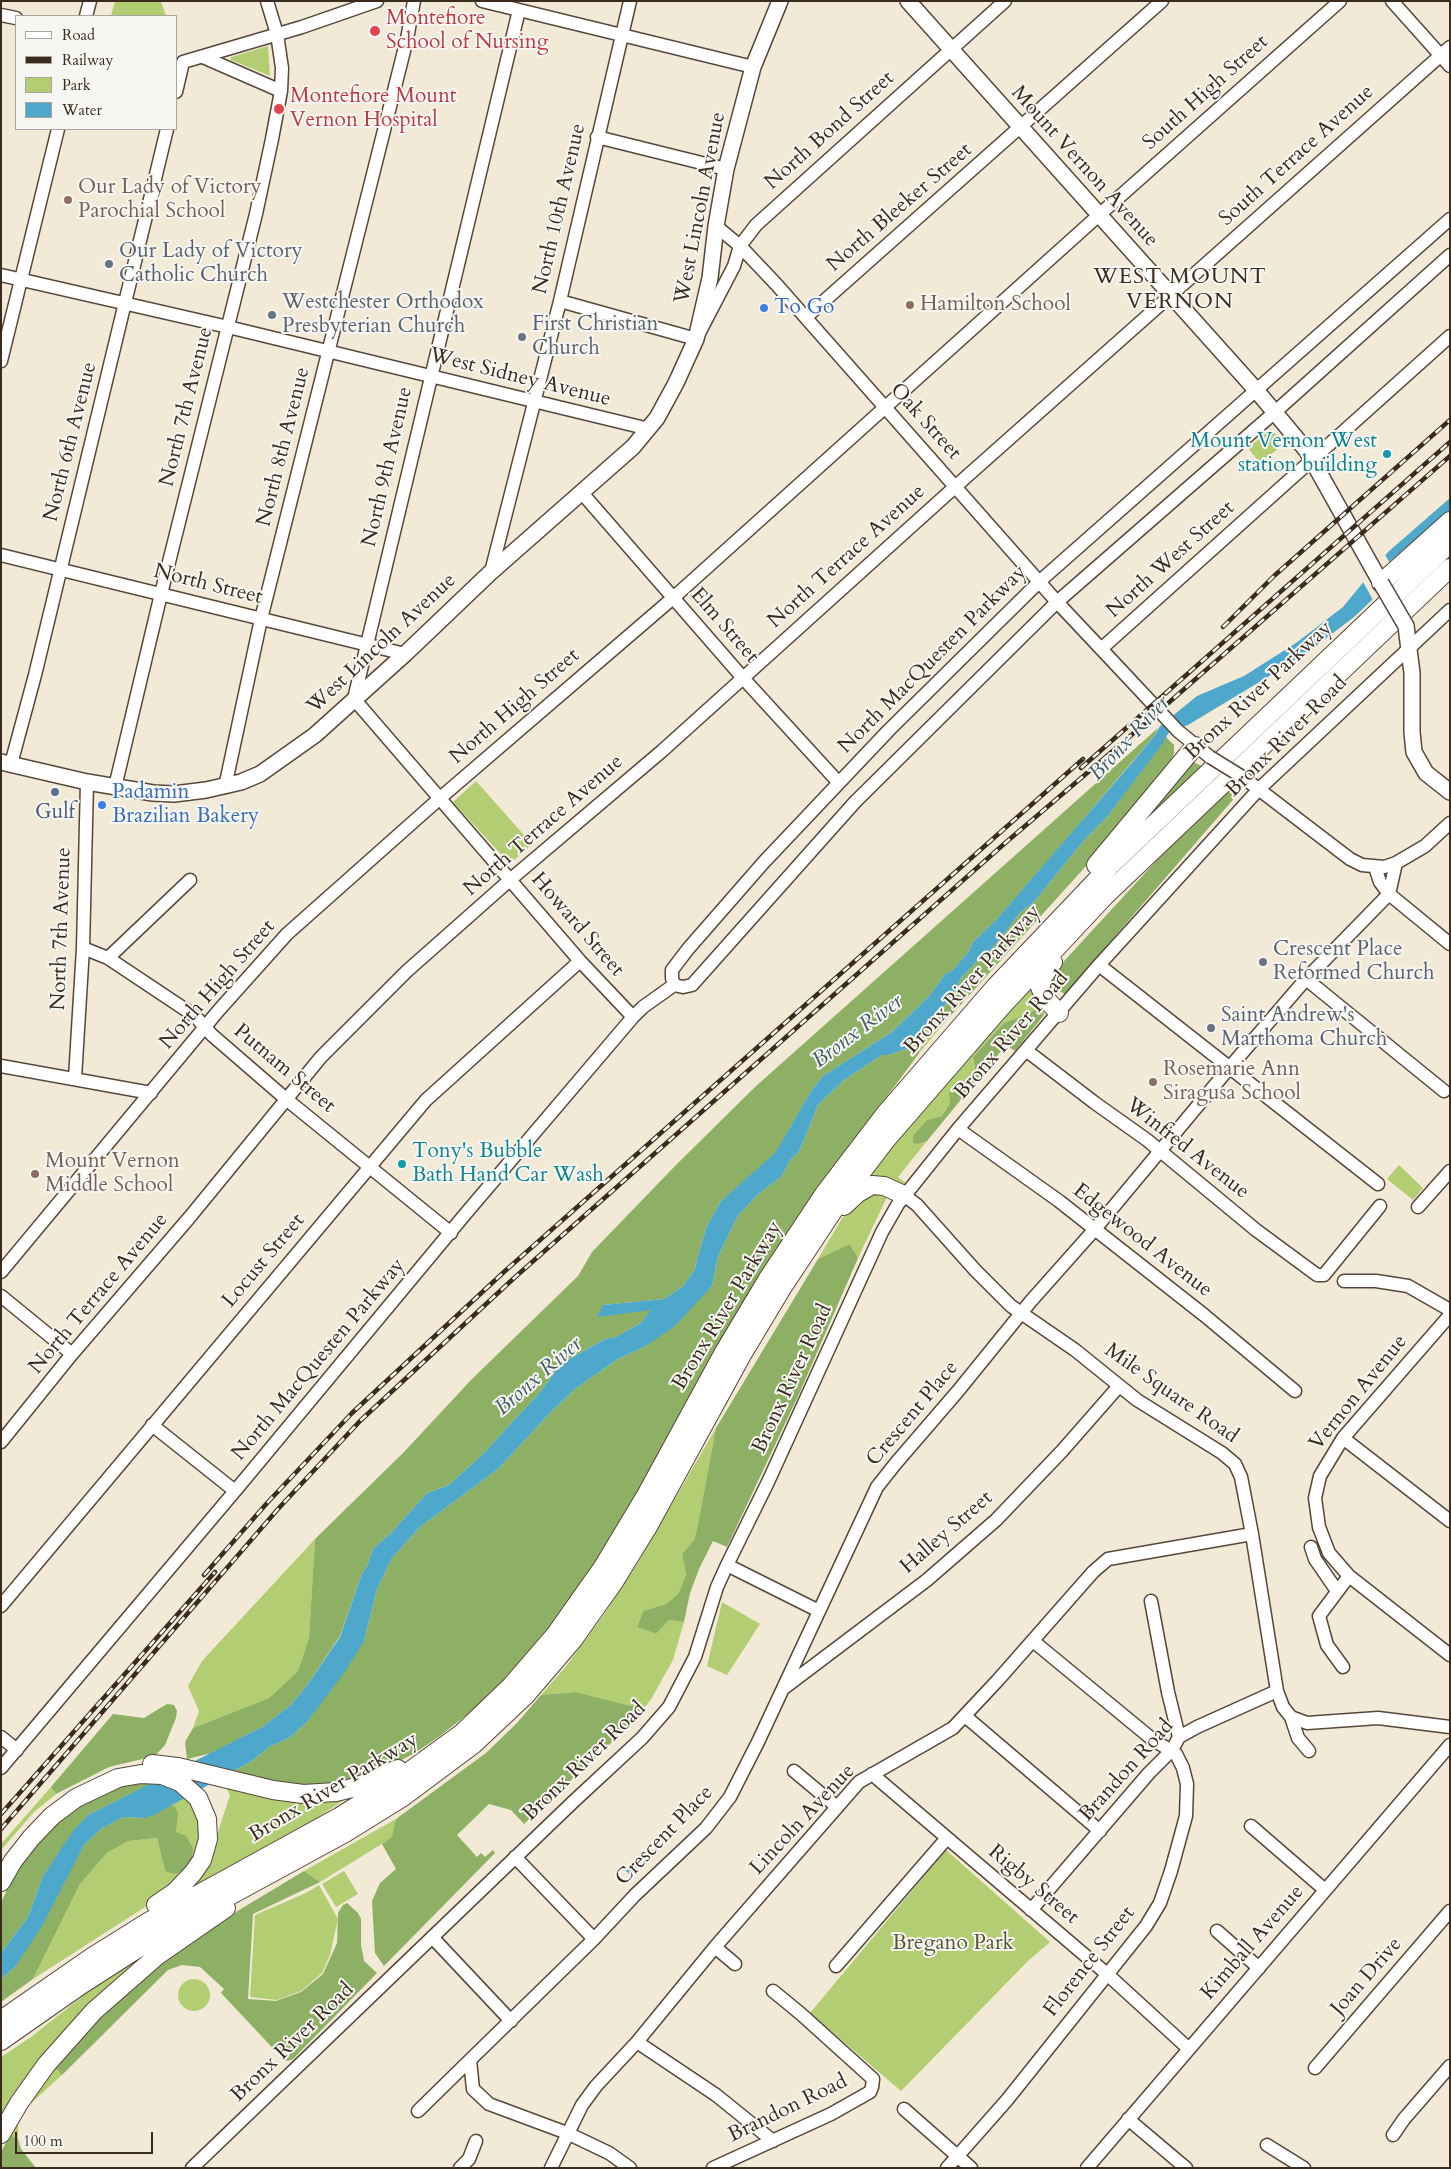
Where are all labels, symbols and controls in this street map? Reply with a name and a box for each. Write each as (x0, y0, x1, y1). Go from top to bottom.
place label: Montefiore School of Nursing (386, 6, 548, 56)
legend (15, 15, 178, 130)
marker: Montefiore School of Nursing (368, 24, 382, 38)
text: Road (62, 25, 95, 45)
street label: South High Street (1138, 30, 1274, 156)
text: Railway (62, 50, 113, 70)
street label: North Bond Street (760, 66, 900, 196)
text: Park (62, 75, 91, 95)
street label: South Terrace Avenue (1214, 80, 1380, 232)
street label: Mount Vernon Avenue (1005, 81, 1163, 253)
place label: Montefiore Mount Vernon Hospital (290, 84, 456, 134)
text: Water (62, 100, 102, 120)
marker: Montefiore Mount Vernon Hospital (272, 102, 286, 116)
street label: West Lincoln Avenue (670, 110, 732, 306)
street label: North 10th Avenue (528, 121, 592, 297)
street label: North Bleeker Street (822, 138, 978, 278)
place label: Our Lady of Victory Parochial School (78, 175, 262, 225)
marker: Our Lady of Victory Parochial School (62, 194, 74, 206)
place label: Our Lady of Victory Catholic Church (119, 239, 303, 289)
marker: Our Lady of Victory Catholic Church (103, 258, 115, 270)
district label: WEST MOUNT VERNON (1092, 265, 1268, 316)
place label: Westchester Orthodox Presbyterian Church (282, 290, 484, 340)
place label: Hamilton School (920, 292, 1071, 318)
place label: To Go (774, 295, 834, 321)
marker: Hamilton School (904, 299, 916, 311)
marker: To Go (758, 302, 770, 314)
marker: Westchester Orthodox Presbyterian Church (266, 309, 278, 321)
place label: First Christian Church (532, 312, 659, 362)
street label: North 7th Avenue (155, 325, 219, 489)
marker: First Christian Church (516, 331, 528, 343)
street label: West Sidney Avenue (427, 343, 613, 413)
street label: North 6th Avenue (39, 360, 103, 524)
street label: North 8th Avenue (252, 365, 316, 529)
street label: Oak Street (884, 378, 966, 466)
street label: North 9th Avenue (357, 385, 419, 549)
place label: Mount Vernon West station building (1190, 429, 1377, 479)
marker: Mount Vernon West station building (1381, 448, 1393, 460)
street label: North Terrace Avenue (763, 480, 931, 634)
street label: North West Street (1102, 496, 1240, 624)
street label: North Street (151, 559, 265, 611)
street label: North MacQuesten Parkway (833, 560, 1033, 760)
street label: West Lincoln Avenue (302, 568, 462, 720)
street label: Elm Street (684, 583, 764, 669)
street label: Bronx River Parkway (1180, 616, 1338, 766)
street label: North High Street (445, 644, 585, 770)
street label: Bronx River Road (1221, 671, 1353, 803)
water label: Bronx River (1084, 691, 1176, 787)
street label: North Terrace Avenue (459, 750, 629, 902)
place label: Padamin Brazilian Bakery (112, 780, 259, 830)
marker: Gulf (49, 786, 61, 798)
marker: Padamin Brazilian Bakery (96, 799, 108, 811)
place label: Gulf (35, 800, 75, 826)
street label: North 7th Avenue (47, 847, 77, 1011)
street label: Howard Street (525, 868, 629, 982)
street label: Bronx River Parkway (899, 900, 1047, 1060)
street label: North High Street (155, 915, 281, 1055)
place label: Crescent Place Reformed Church (1273, 937, 1434, 987)
marker: Crescent Place Reformed Church (1257, 956, 1269, 968)
street label: Bronx River Road (950, 967, 1074, 1105)
water label: Bronx River (807, 989, 909, 1075)
place label: Saint Andrew's Marthoma Church (1221, 1003, 1387, 1053)
street label: Putnam Street (228, 1019, 340, 1119)
marker: Saint Andrew's Marthoma Church (1205, 1022, 1217, 1034)
place label: Rosemarie Ann Siragusa School (1163, 1057, 1301, 1107)
marker: Rosemarie Ann Siragusa School (1147, 1076, 1159, 1088)
street label: Winfred Avenue (1120, 1093, 1254, 1205)
place label: Tony's Bubble Bath Hand Car Wash (412, 1139, 604, 1189)
place label: Mount Vernon Middle School (45, 1149, 180, 1199)
marker: Tony's Bubble Bath Hand Car Wash (396, 1158, 408, 1170)
marker: Mount Vernon Middle School (29, 1168, 41, 1180)
street label: Edgewood Avenue (1067, 1179, 1217, 1303)
street label: North Terrace Avenue (24, 1208, 174, 1380)
street label: Locust Street (217, 1209, 311, 1313)
street label: Bronx River Parkway (668, 1217, 788, 1395)
street label: North MacQuesten Parkway (227, 1254, 411, 1466)
street label: Bronx River Road (747, 1301, 839, 1457)
street label: Vernon Avenue (1305, 1330, 1413, 1456)
water label: Bronx River (490, 1332, 588, 1422)
street label: Mile Square Road (1099, 1338, 1243, 1450)
street label: Crescent Place (862, 1356, 964, 1472)
street label: Halley Street (896, 1486, 998, 1580)
street label: Bronx River Road (518, 1697, 652, 1827)
street label: Brandon Road (1074, 1715, 1180, 1827)
street label: Bronx River Parkway (245, 1728, 423, 1848)
street label: Lincoln Avenue (745, 1759, 861, 1881)
street label: Crescent Place (611, 1781, 719, 1891)
street label: Rigby Street (982, 1840, 1084, 1930)
street label: Kimball Avenue (1196, 1880, 1310, 2006)
street label: Florence Street (1039, 1902, 1141, 2022)
park label: Bregano Park (892, 1931, 1014, 1957)
street label: Joan Drive (1326, 1933, 1408, 2021)
street label: Bronx River Road (226, 1978, 360, 2108)
street label: Brandon Road (724, 2069, 852, 2149)
scale bar (18, 2122, 155, 2154)
text: 100 m (23, 2131, 63, 2151)

